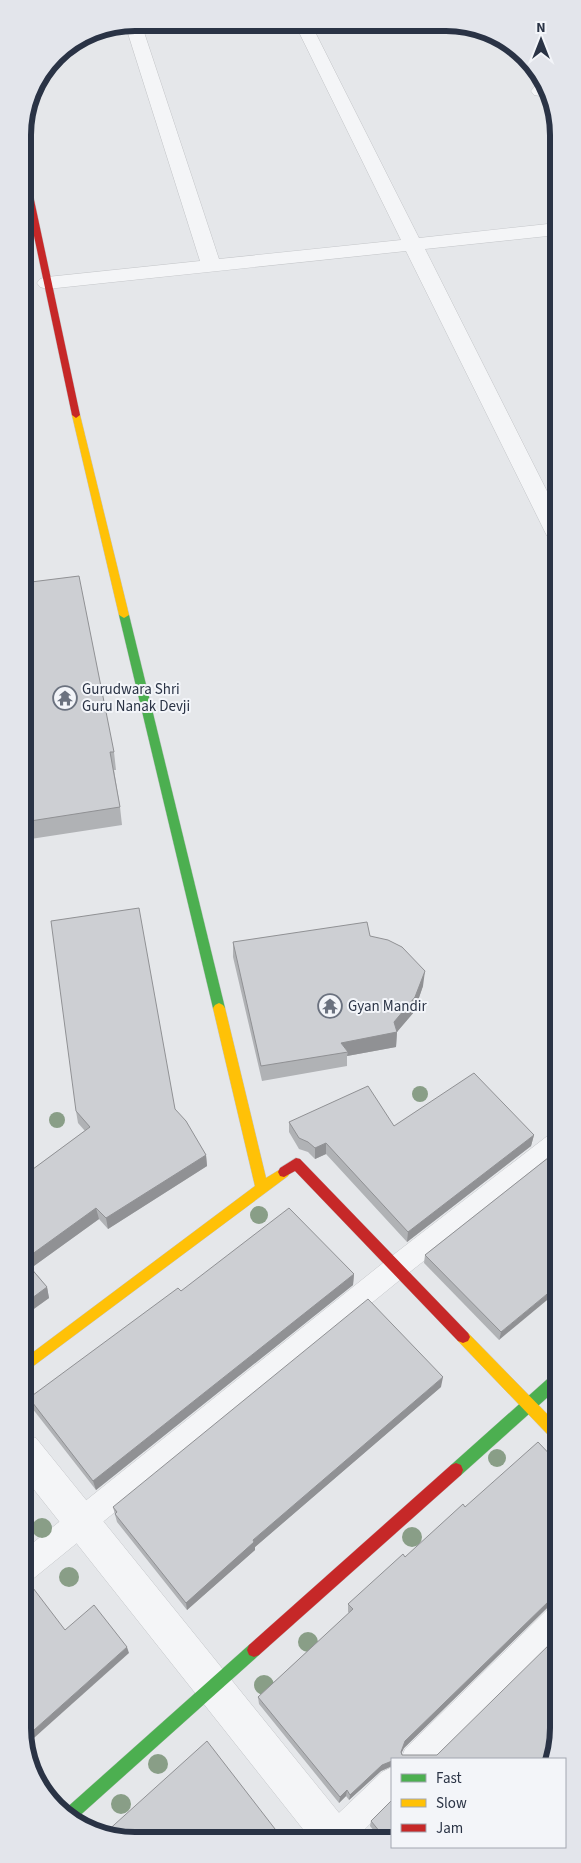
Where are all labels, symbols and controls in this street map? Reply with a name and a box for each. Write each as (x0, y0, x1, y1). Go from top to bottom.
north arrow (516, 15, 566, 65)
text: N (536, 18, 546, 38)
place label: Gurudwara Shri Guru Nanak Devji (82, 679, 190, 717)
temple icon: Gurudwara Shri Guru Nanak Devji (52, 685, 78, 711)
temple icon: Gyan Mandir (317, 993, 343, 1019)
place label: Gyan Mandir (348, 996, 427, 1017)
legend (391, 1758, 566, 1848)
text: Fast (436, 1768, 462, 1789)
text: Slow (436, 1793, 467, 1814)
text: Jam (436, 1818, 463, 1839)

